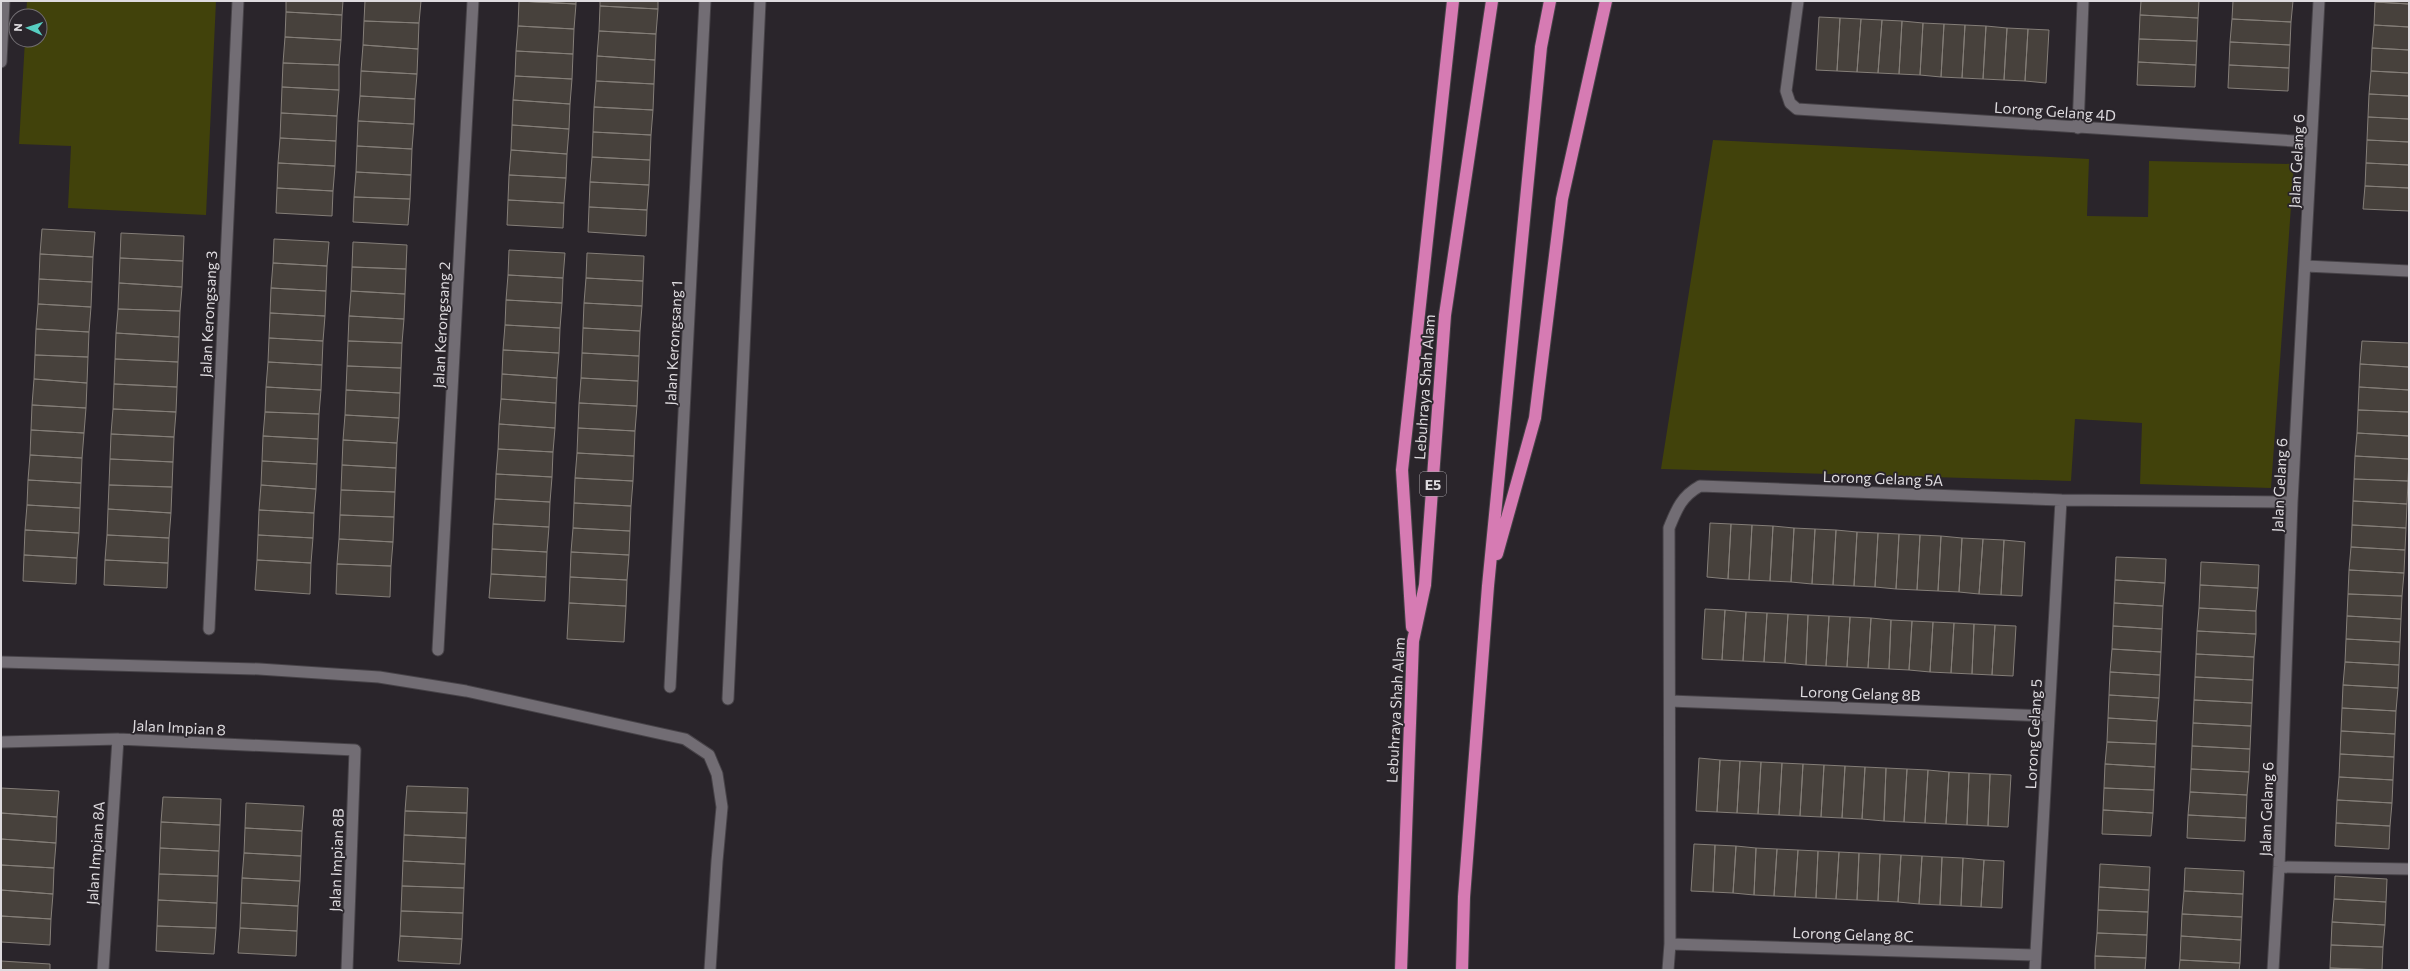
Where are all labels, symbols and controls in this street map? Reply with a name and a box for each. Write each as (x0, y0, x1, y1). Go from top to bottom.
north arrow (8, 8, 48, 48)
text: N (11, 23, 24, 32)
street label: Lorong Gelang 4D (1993, 98, 2117, 124)
street label: Jalan Gelang 6 (2285, 113, 2307, 209)
street label: Jalan Kerongsang 3 (196, 250, 220, 378)
street label: Jalan Kerongsang 2 (429, 261, 453, 389)
street label: Jalan Kerongsang 1 (661, 280, 685, 406)
street label: Lebuhraya Shah Alam (1410, 314, 1438, 460)
street label: Jalan Gelang 6 (2268, 437, 2290, 533)
street label: Lorong Gelang 5A (1822, 467, 1944, 489)
road number: E5 (1420, 472, 1446, 496)
street label: Lebuhraya Shah Alam (1382, 637, 1408, 783)
street label: Lorong Gelang 5 (2021, 678, 2045, 790)
street label: Lorong Gelang 8B (1799, 682, 1921, 704)
street label: Jalan Impian 8 (132, 716, 226, 738)
street label: Jalan Gelang 6 (2255, 761, 2277, 857)
street label: Jalan Impian 8A (82, 801, 108, 905)
street label: Jalan Impian 8B (325, 808, 347, 912)
street label: Lorong Gelang 8C (1792, 923, 1914, 945)

